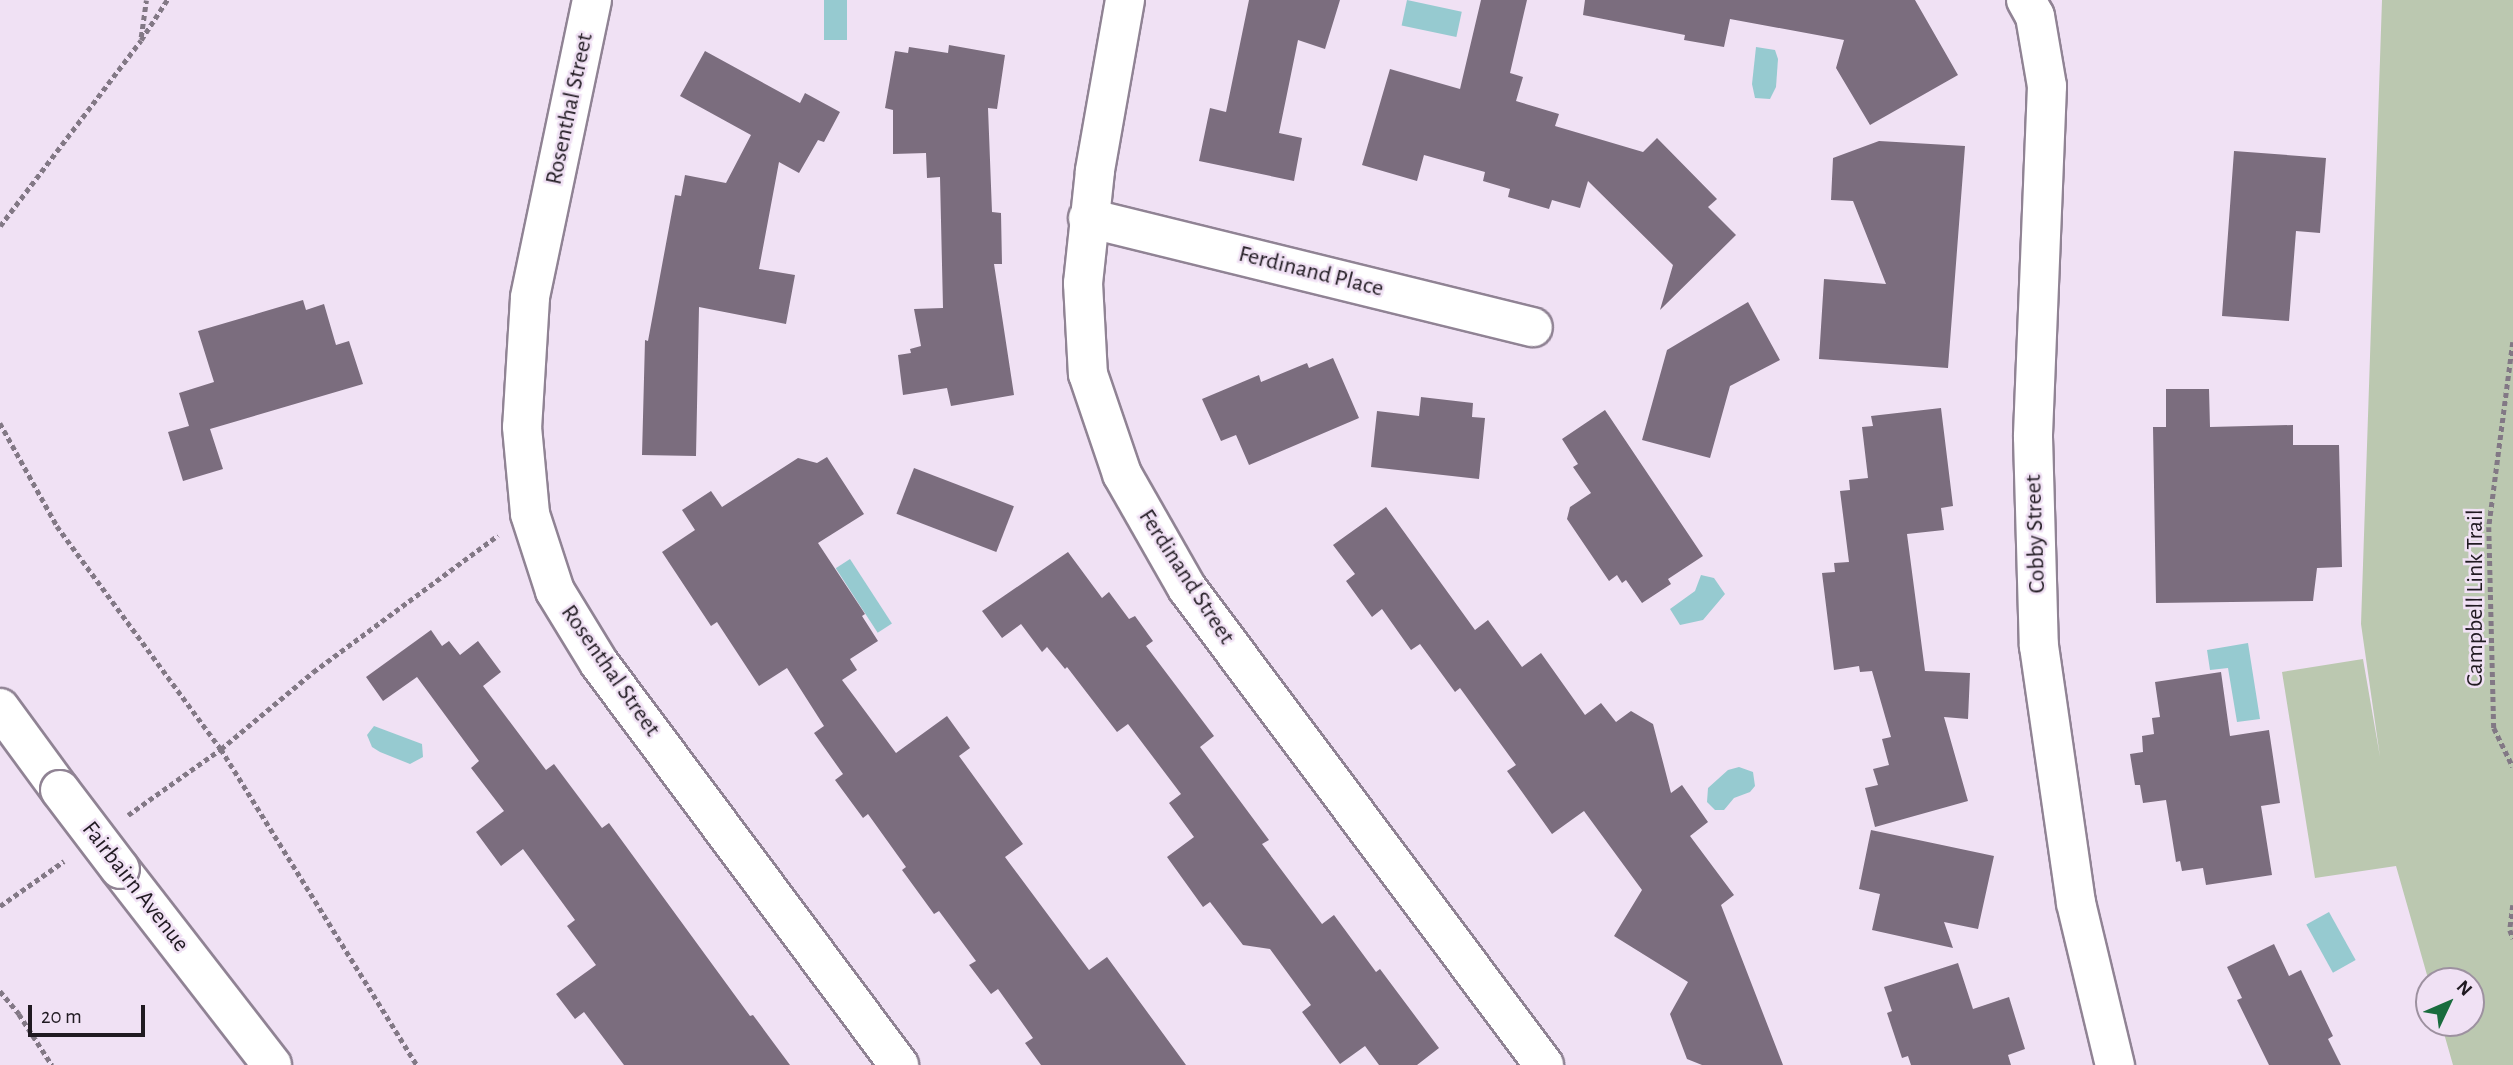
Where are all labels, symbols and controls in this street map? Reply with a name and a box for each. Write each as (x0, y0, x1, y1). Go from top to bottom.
street label: Rosenthal Street (540, 31, 600, 187)
street label: Ferdinand Place (1236, 240, 1386, 304)
street label: Cobby Street (2020, 474, 2052, 594)
street label: Ferdinand Street (1132, 504, 1240, 650)
street label: Campbell Link Trail (2462, 509, 2490, 687)
street label: Rosenthal Street (554, 600, 666, 742)
street label: Fairbairn Avenue (75, 816, 195, 958)
north arrow (2415, 967, 2485, 1037)
text: N (2453, 977, 2475, 1000)
scale bar (32, 992, 149, 1036)
text: 20 m (41, 1006, 82, 1027)

